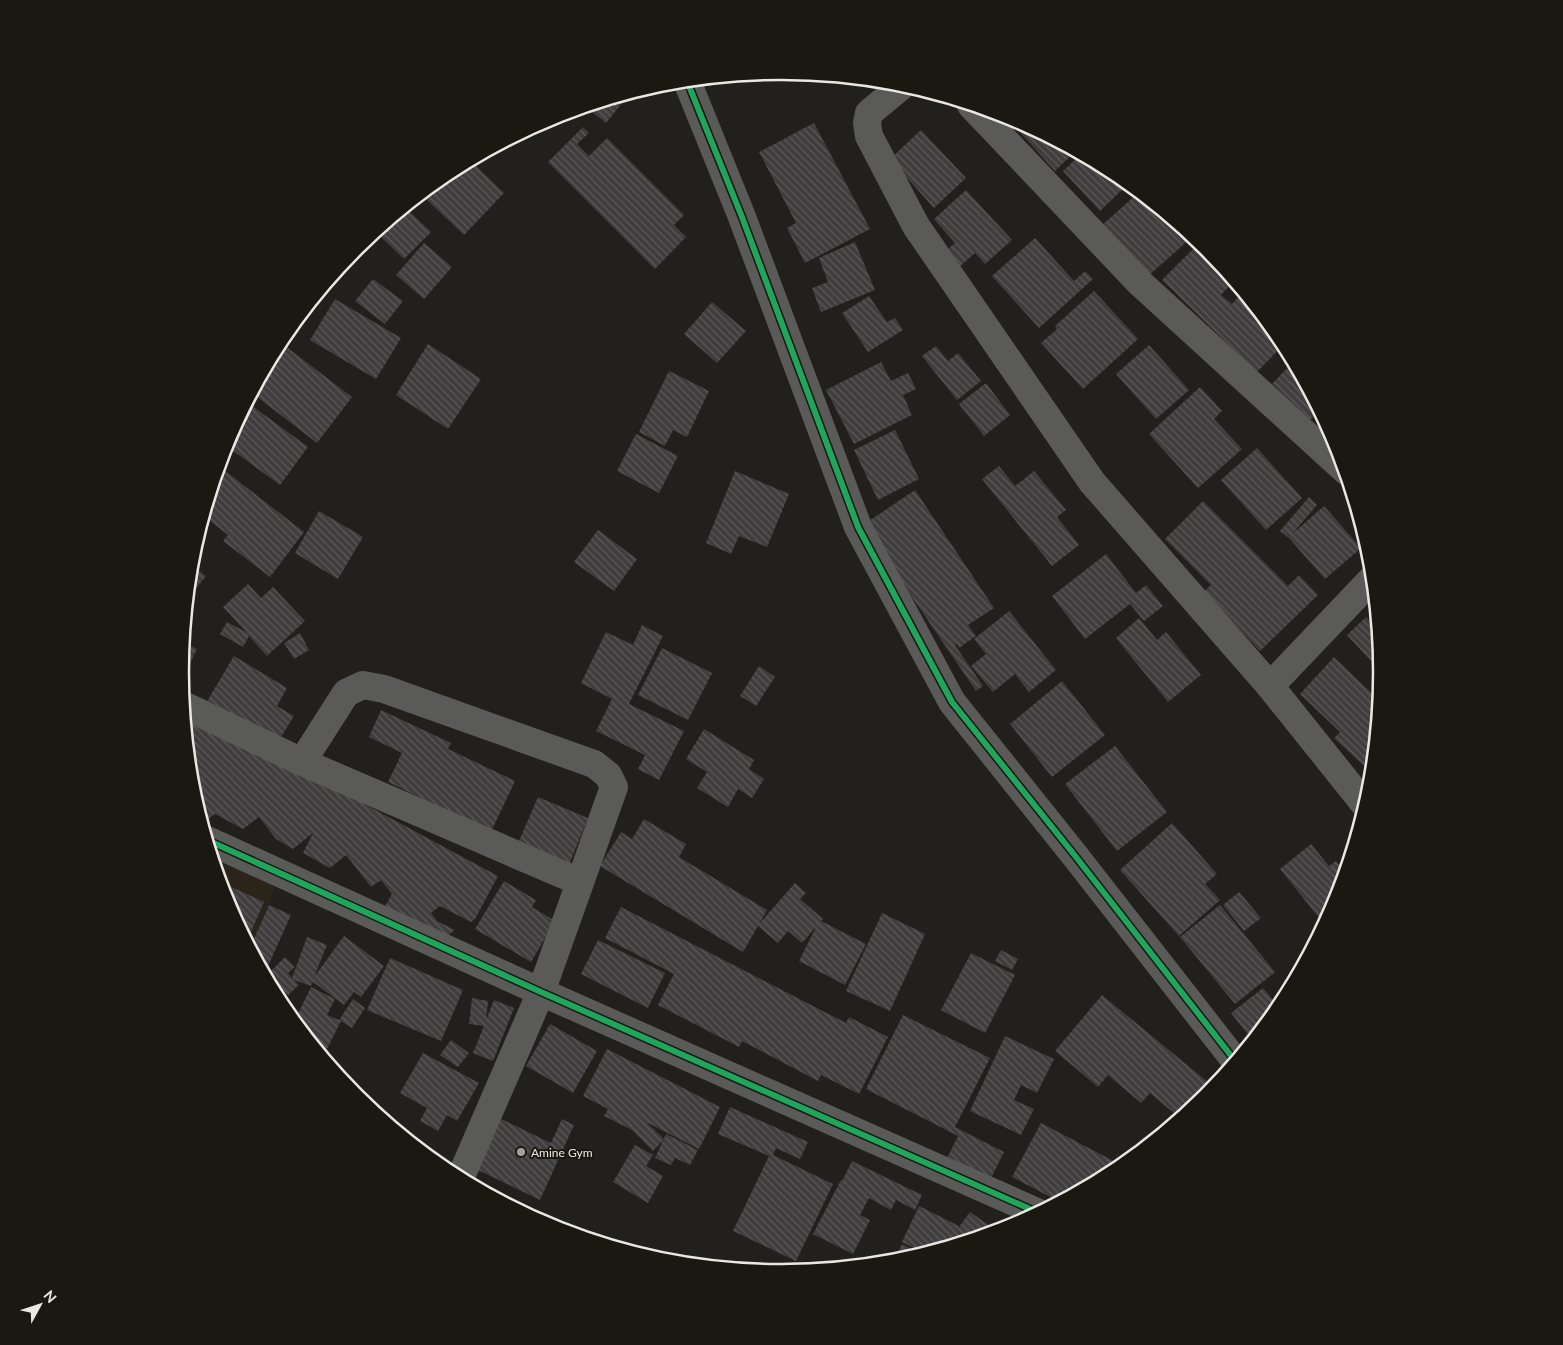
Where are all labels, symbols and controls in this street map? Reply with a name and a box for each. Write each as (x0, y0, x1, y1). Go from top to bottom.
place label: Amine Gym (531, 1145, 593, 1160)
marker: Amine Gym (515, 1146, 527, 1158)
north arrow (15, 1280, 65, 1330)
text: N (40, 1287, 60, 1306)

